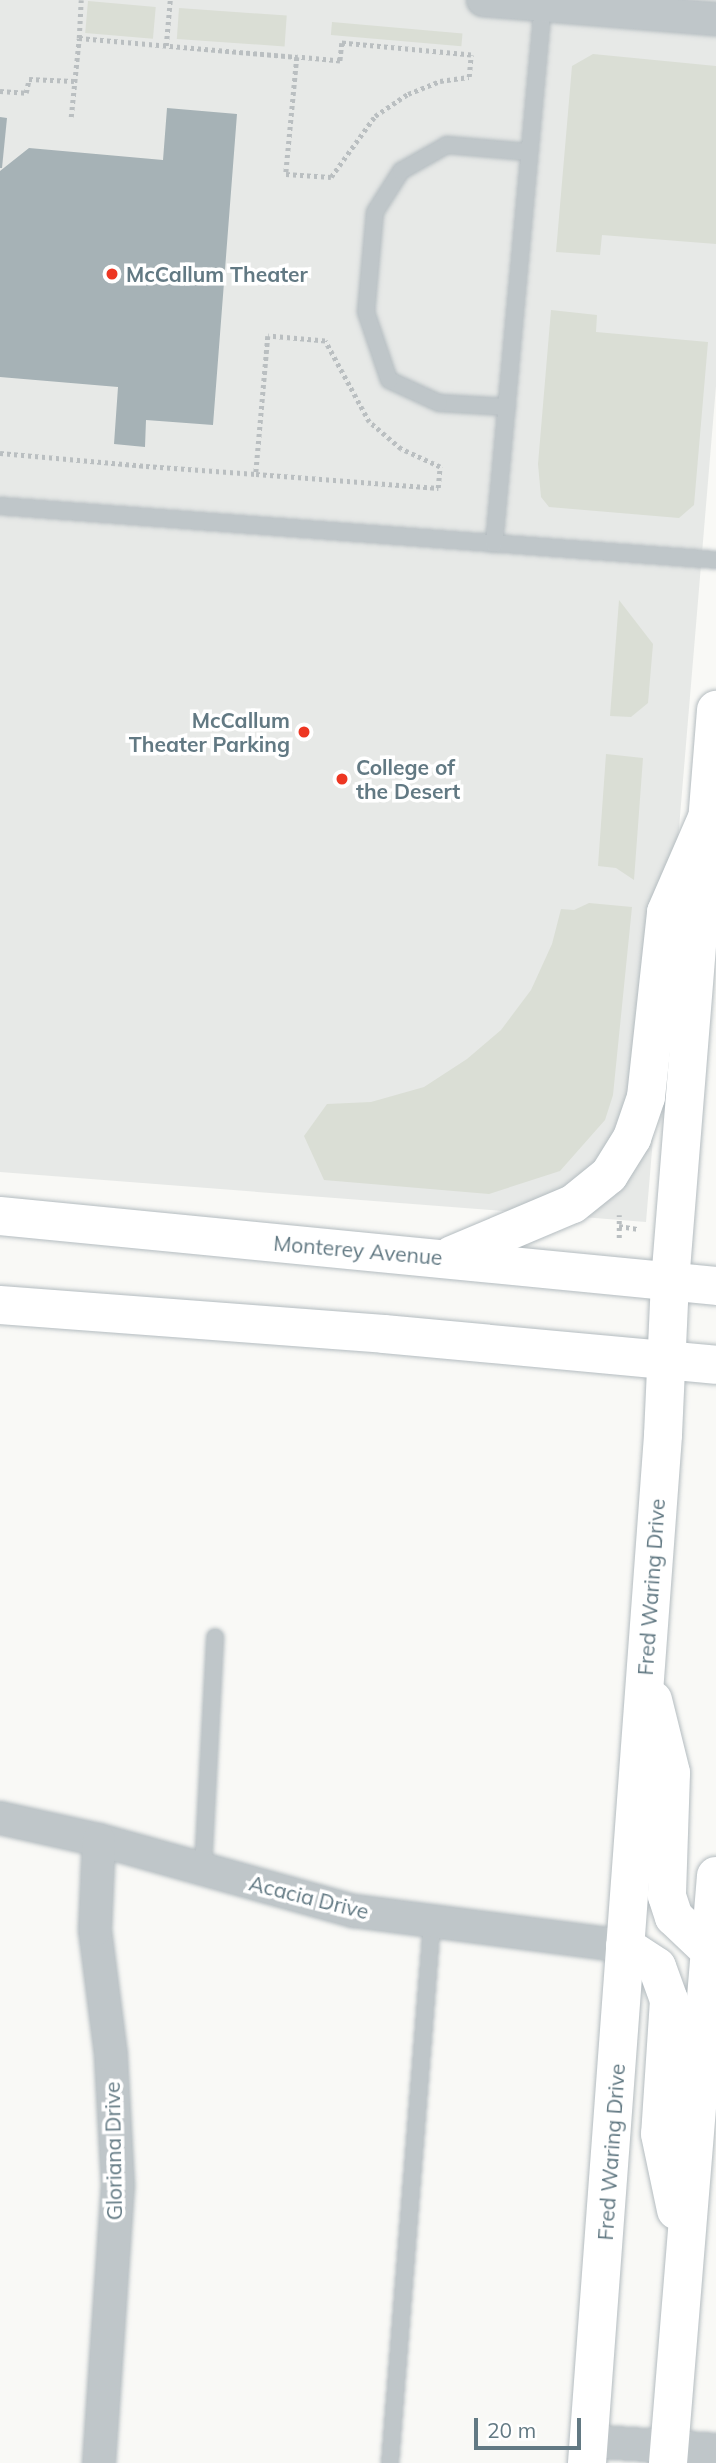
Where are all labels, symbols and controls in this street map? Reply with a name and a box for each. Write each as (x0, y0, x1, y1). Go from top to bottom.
place label: McCallum Theater (126, 261, 308, 287)
marker: McCallum Theater (104, 266, 120, 282)
place label: McCallum Theater Parking (129, 707, 290, 757)
marker: McCallum Theater Parking (296, 724, 312, 740)
place label: College of the Desert (356, 754, 460, 804)
marker: College of the Desert (334, 771, 350, 787)
street label: Monterey Avenue (272, 1230, 444, 1270)
street label: Fred Waring Drive (632, 1498, 670, 1676)
street label: Acacia Drive (247, 1870, 371, 1924)
street label: Fred Waring Drive (592, 2063, 630, 2241)
street label: Gloriana Drive (99, 2081, 127, 2221)
scale bar (478, 2404, 585, 2448)
text: 20 m (487, 2417, 536, 2443)

